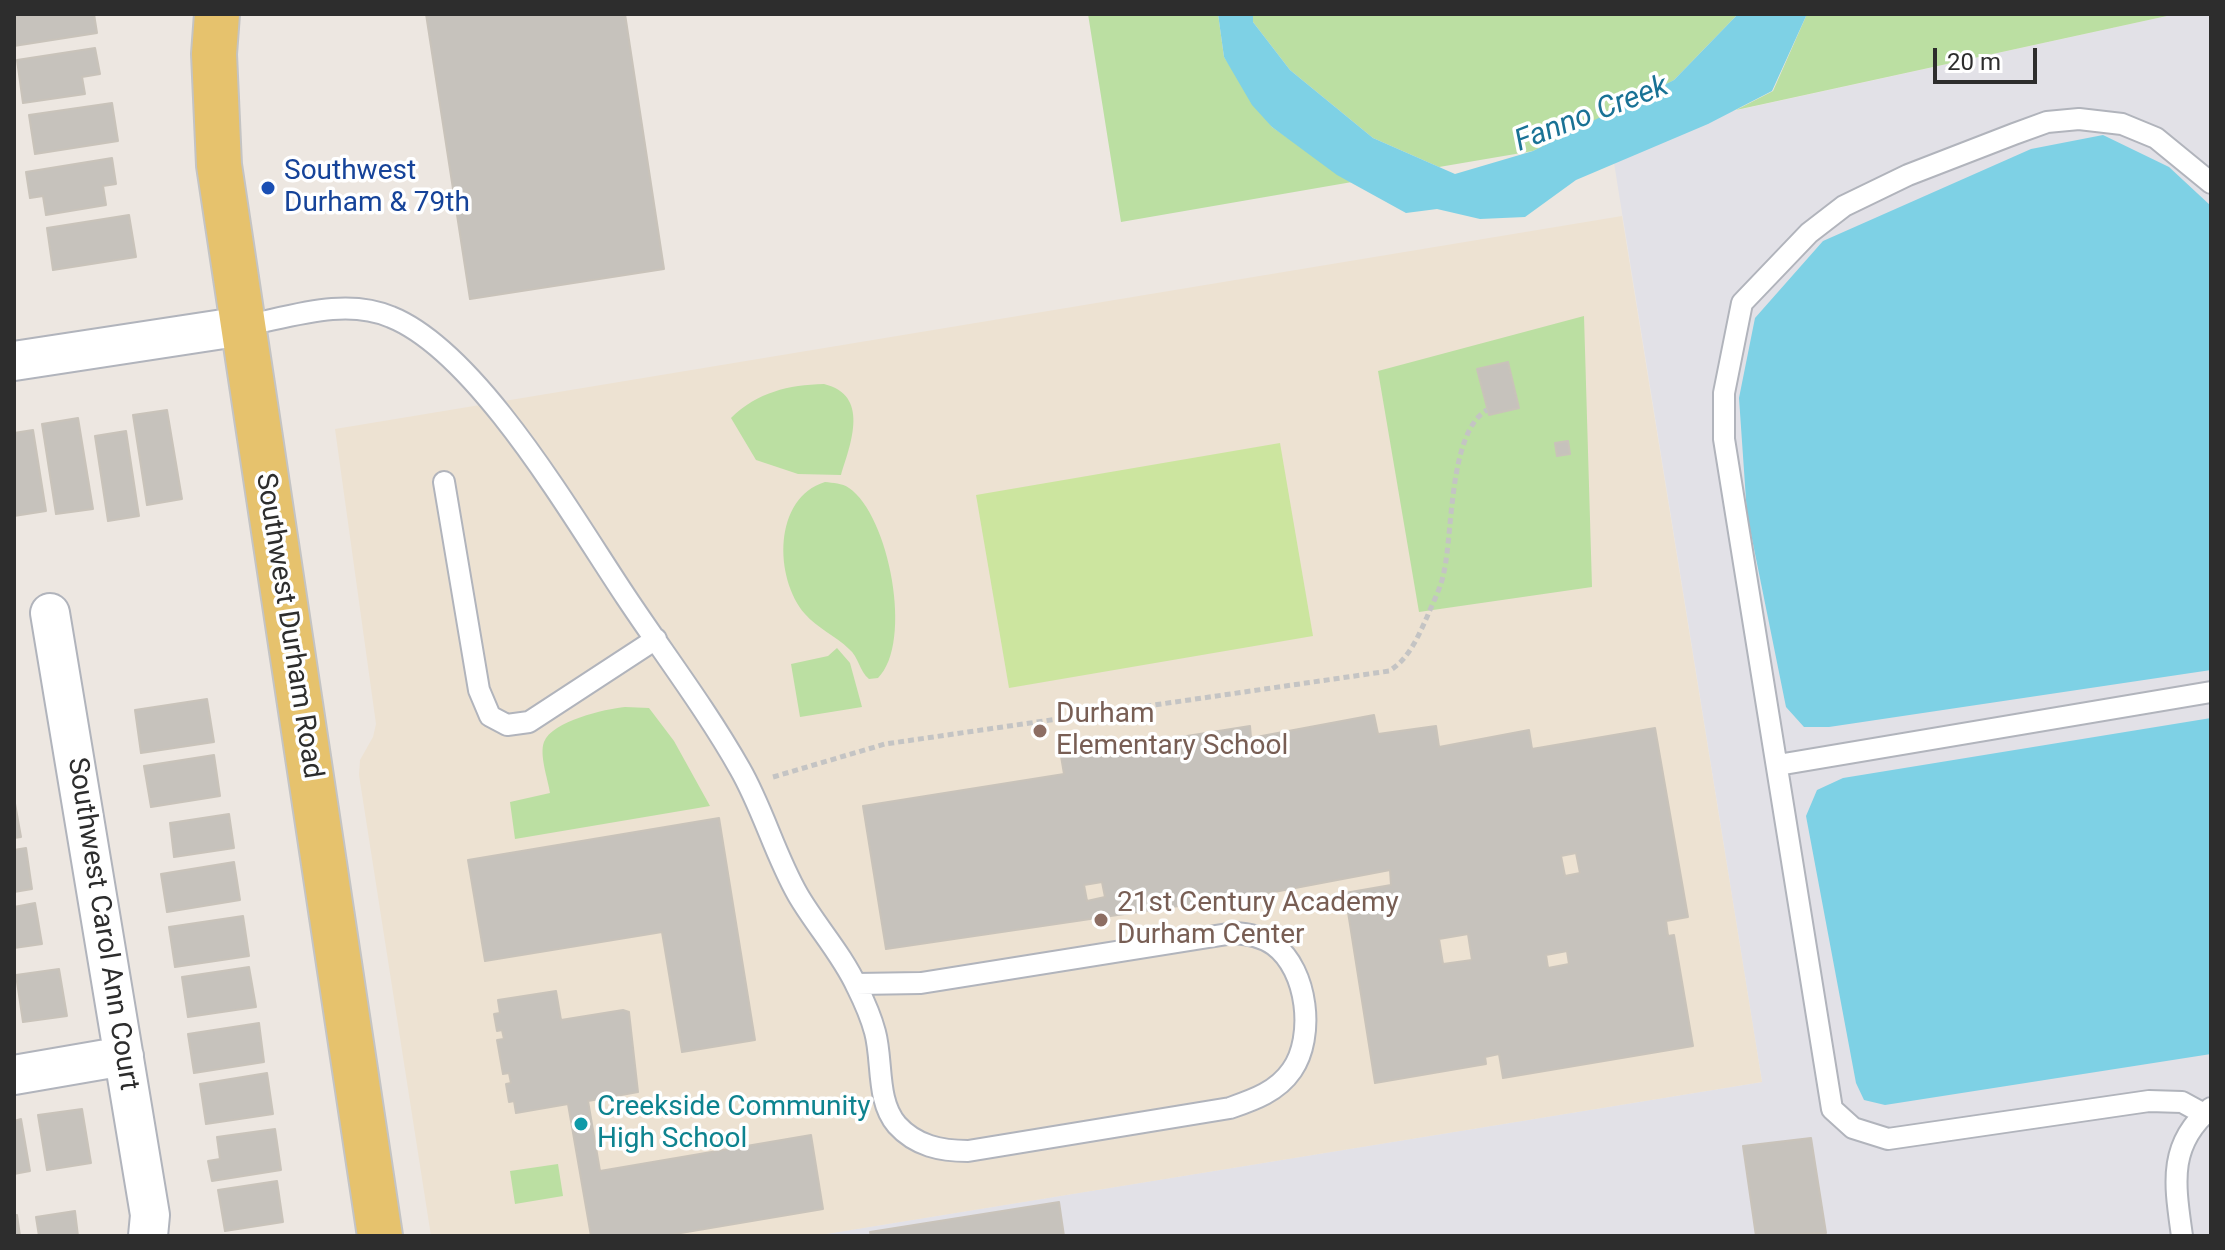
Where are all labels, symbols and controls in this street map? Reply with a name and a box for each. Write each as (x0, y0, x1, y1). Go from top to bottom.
scale bar (1937, 32, 2041, 82)
text: 20 m (1947, 48, 2001, 76)
water label: Fanno Creek (1510, 69, 1674, 161)
place label: Southwest Durham & 79th (284, 155, 470, 221)
marker: Southwest Durham & 79th (259, 179, 277, 197)
street label: Southwest Durham Road (247, 471, 329, 781)
place label: Durham Elementary School (1056, 698, 1288, 764)
marker: Durham Elementary School (1031, 722, 1049, 740)
street label: Southwest Carol Ann Court (59, 755, 145, 1093)
place label: 21st Century Academy Durham Center (1117, 887, 1399, 953)
marker: 21st Century Academy Durham Center (1092, 911, 1110, 929)
place label: Creekside Community High School (597, 1091, 871, 1157)
marker: Creekside Community High School (572, 1115, 590, 1133)

